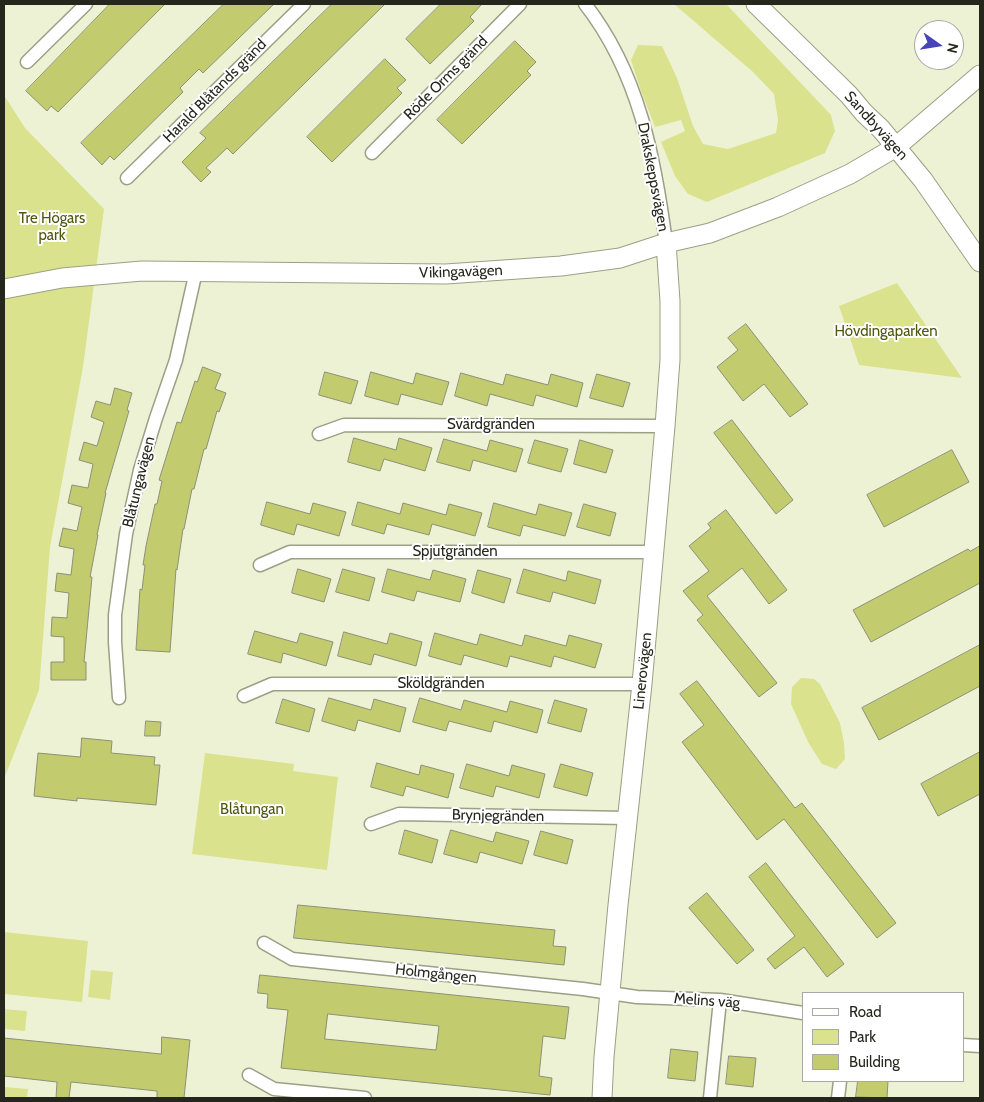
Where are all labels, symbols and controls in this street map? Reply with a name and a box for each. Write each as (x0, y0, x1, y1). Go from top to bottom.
north arrow (914, 20, 964, 70)
street label: Röde Orms gränd (400, 32, 492, 124)
street label: Harald Blåtands gränd (160, 36, 270, 146)
text: N (943, 41, 963, 55)
street label: Sandbyvägen (840, 88, 912, 164)
street label: Drakskeppsvägen (634, 121, 672, 233)
park label: Tre Högars park (19, 210, 85, 245)
street label: Vikingavägen (419, 262, 503, 282)
park label: Hövdingaparken (834, 323, 938, 341)
street label: Svärdgränden (447, 416, 535, 434)
street label: Blåtungavägen (119, 435, 159, 529)
street label: Spjutgränden (412, 543, 498, 561)
street label: Linerovägen (630, 632, 656, 710)
street label: Sköldgränden (397, 675, 485, 693)
park label: Blåtungan (220, 801, 284, 819)
street label: Brynjegränden (452, 806, 544, 826)
street label: Holmgången (394, 961, 478, 987)
street label: Melins väg (673, 990, 741, 1012)
legend (802, 992, 964, 1082)
text: Road (849, 1003, 882, 1021)
text: Park (849, 1028, 876, 1046)
text: Building (849, 1053, 900, 1071)

